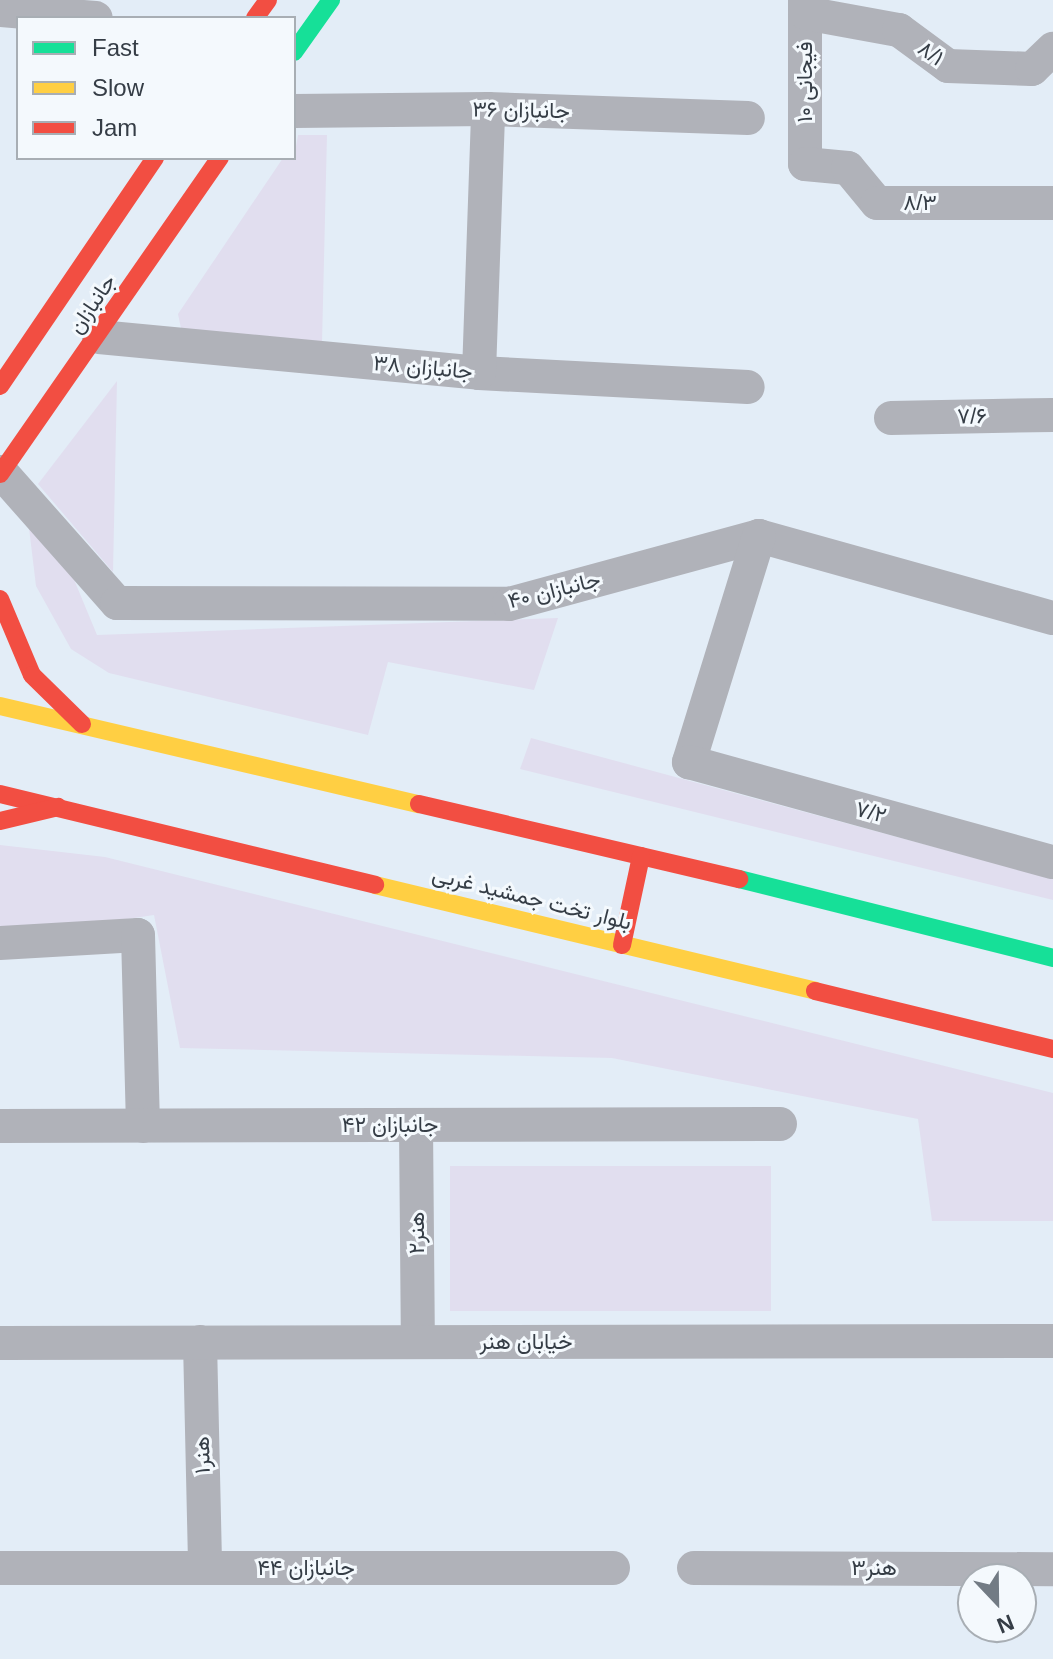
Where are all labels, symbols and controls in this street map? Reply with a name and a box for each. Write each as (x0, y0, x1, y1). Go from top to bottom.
legend (16, 16, 296, 160)
text: Fast (92, 34, 139, 61)
street label: ۸/۱ (913, 35, 949, 71)
street label: فیجانی ۱۰ (792, 41, 818, 123)
text: Slow (92, 74, 144, 101)
street label: ۳۶ جانبازان (472, 96, 570, 124)
text: Jam (92, 114, 137, 141)
street label: ۸/۳ (903, 190, 937, 216)
street label: جانبازان (63, 269, 121, 339)
street label: ۳۸ جانبازان (372, 350, 474, 384)
street label: ۷/۶ (957, 403, 987, 429)
street label: ۴۰ جانبازان (505, 566, 603, 614)
street label: ۷/۲ (853, 795, 889, 829)
street label: بلوار تخت جمشید غربی (430, 860, 634, 936)
street label: ۴۲ جانبازان (342, 1112, 438, 1138)
street label: هنر۲ (404, 1212, 430, 1254)
street label: خیابان هنر (480, 1329, 572, 1355)
street label: هنر۱ (188, 1436, 216, 1474)
street label: ۴۴ جانبازان (257, 1555, 355, 1581)
street label: هنر۳ (851, 1555, 897, 1581)
north arrow (957, 1563, 1037, 1643)
text: N (993, 1609, 1017, 1638)

